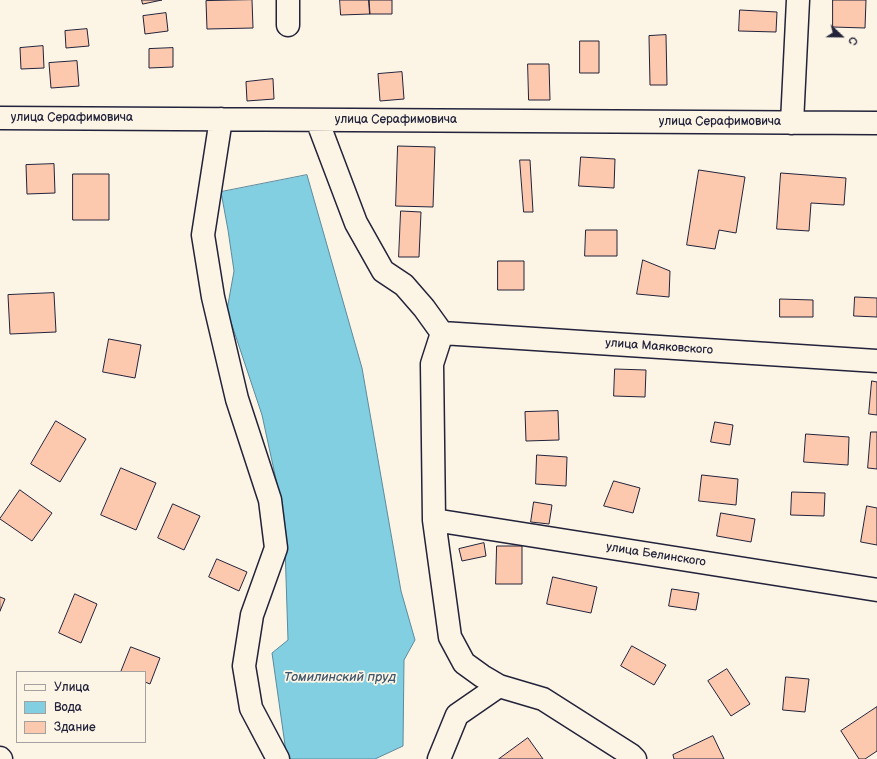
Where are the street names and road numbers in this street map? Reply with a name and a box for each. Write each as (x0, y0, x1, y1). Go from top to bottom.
street label: улица Серафимовича (11, 111, 133, 125)
street label: улица Серафимовича (335, 113, 457, 127)
street label: улица Серафимовича (659, 115, 781, 129)
street label: улица Маяковского (605, 336, 713, 358)
street label: улица Белинского (605, 540, 707, 570)

